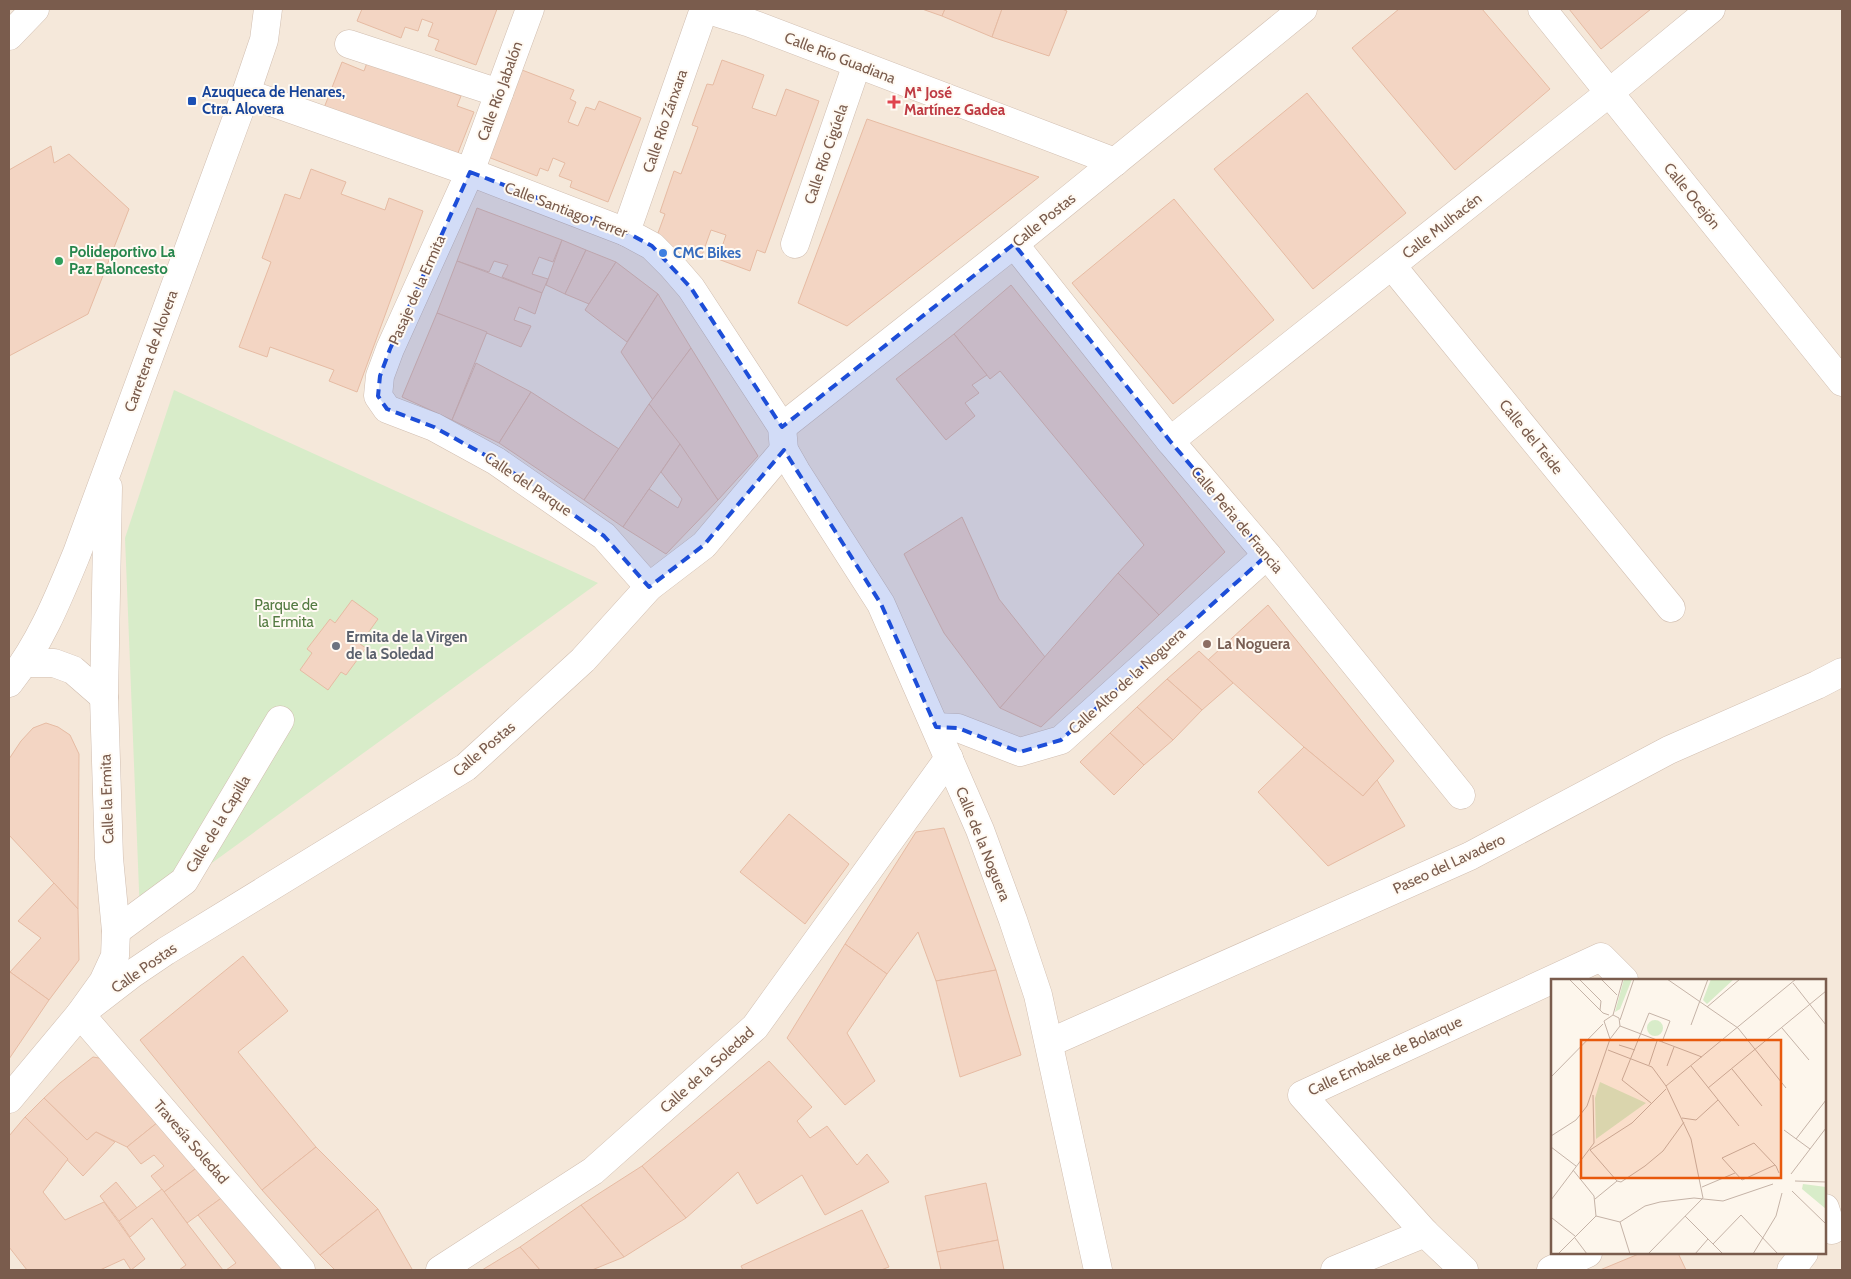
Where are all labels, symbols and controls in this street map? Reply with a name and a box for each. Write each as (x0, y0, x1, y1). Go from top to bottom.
street label: Calle Río Guadiana (782, 29, 899, 88)
street label: Calle Río Jabalón (474, 39, 526, 143)
street label: Calle Río Zánxara (639, 66, 691, 175)
place label: Azuqueca de Henares, Ctra. Alovera (202, 83, 345, 118)
place label: Mª José Martínez Gadea (904, 84, 1006, 119)
marker: Azuqueca de Henares, Ctra. Alovera (186, 95, 198, 107)
marker: Mª José Martínez Gadea (888, 96, 900, 108)
street label: Calle Río Cigúela (800, 101, 852, 207)
street label: Calle Ocejón (1660, 159, 1724, 233)
street label: Calle Santiago Ferrer (502, 178, 630, 242)
street label: Calle Postas (1009, 189, 1079, 251)
street label: Calle Mulhacén (1399, 189, 1485, 263)
street label: Pasaje de la Ermita (385, 232, 450, 348)
place label: Polideportivo La Paz Baloncesto (69, 243, 176, 278)
place label: CMC Bikes (673, 244, 741, 262)
marker: CMC Bikes (657, 247, 669, 259)
marker: Polideportivo La Paz Baloncesto (53, 255, 65, 267)
street label: Carretera de Alovera (121, 287, 182, 414)
street label: Calle del Teide (1495, 396, 1567, 478)
street label: Calle del Parque (481, 448, 575, 520)
street label: Calle Peña de Francia (1187, 463, 1287, 578)
park label: Parque de la Ermita (254, 596, 318, 631)
street label: Calle Alto de la Noguera (1065, 623, 1190, 738)
place label: Ermita de la Virgen de la Soledad (346, 628, 468, 663)
place label: La Noguera (1217, 635, 1291, 653)
marker: La Noguera (1201, 638, 1213, 650)
marker: Ermita de la Virgen de la Soledad (330, 640, 342, 652)
street label: Calle Postas (449, 718, 519, 780)
street label: Calle la Ermita (96, 753, 118, 844)
street label: Calle de la Capilla (182, 771, 255, 876)
street label: Calle de la Noguera (952, 784, 1014, 904)
street label: Paseo del Lavadero (1390, 830, 1508, 898)
street label: Calle Postas (108, 939, 180, 997)
inset map (1551, 979, 1826, 1254)
street label: Calle Embalse de Bolarque (1305, 1012, 1465, 1100)
street label: Calle de la Soledad (656, 1023, 758, 1117)
street label: Travesía Soledad (150, 1096, 232, 1188)

